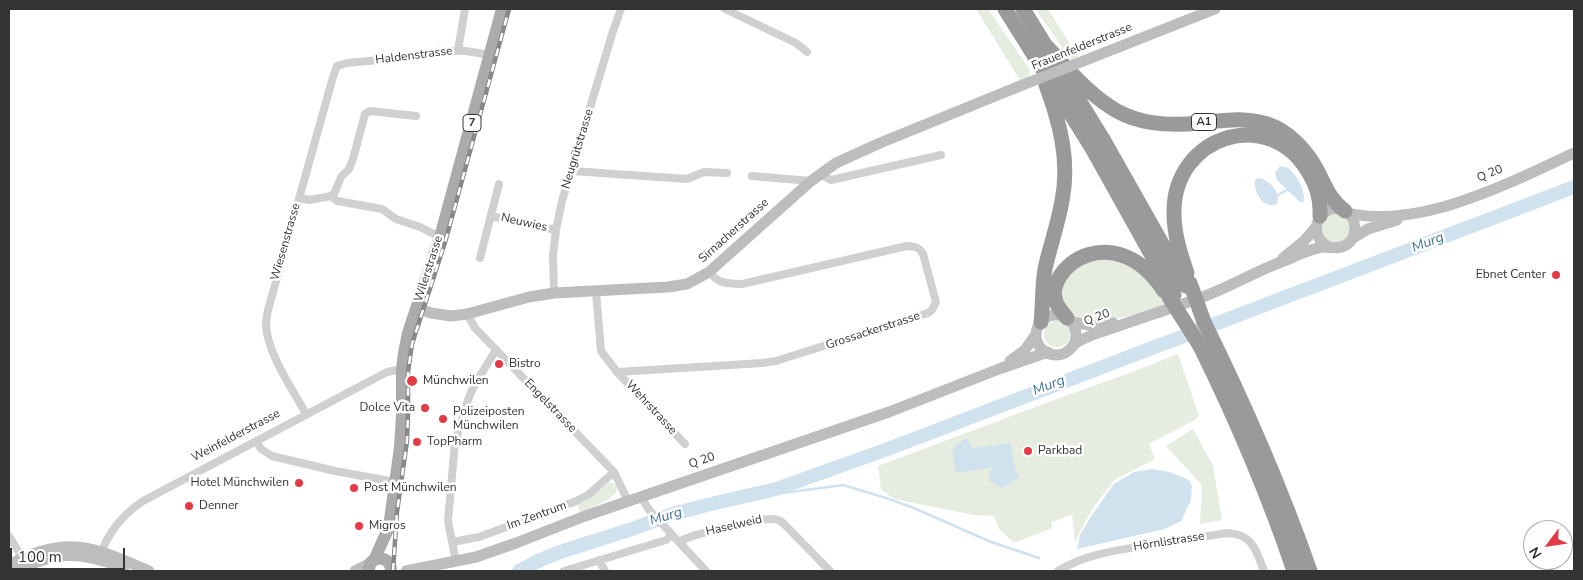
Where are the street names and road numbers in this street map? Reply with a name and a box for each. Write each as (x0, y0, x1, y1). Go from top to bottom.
street label: Frauenfelderstrasse (1030, 20, 1134, 74)
street label: Haldenstrasse (375, 44, 453, 68)
street label: Neugrütstrasse (559, 107, 597, 191)
road number: A1 (1192, 114, 1216, 130)
road number: 7 (463, 115, 481, 132)
street label: Q 20 (1475, 162, 1505, 186)
street label: Sirnacherstrasse (696, 196, 772, 266)
street label: Wiesenstrasse (268, 202, 304, 282)
street label: Neuwies (499, 211, 549, 235)
street label: Wilerstrasse (412, 234, 446, 304)
street label: Q 20 (1082, 307, 1112, 329)
street label: Grossackerstrasse (824, 309, 922, 353)
street label: Engelstrasse (521, 376, 579, 436)
street label: Wehrstrasse (622, 378, 680, 438)
street label: Weinfelderstrasse (189, 407, 283, 465)
street label: Q 20 (687, 450, 717, 472)
street label: Im Zentrum (505, 499, 569, 533)
street label: Haselweid (704, 513, 764, 539)
street label: Hörnlistrasse (1132, 529, 1206, 555)

